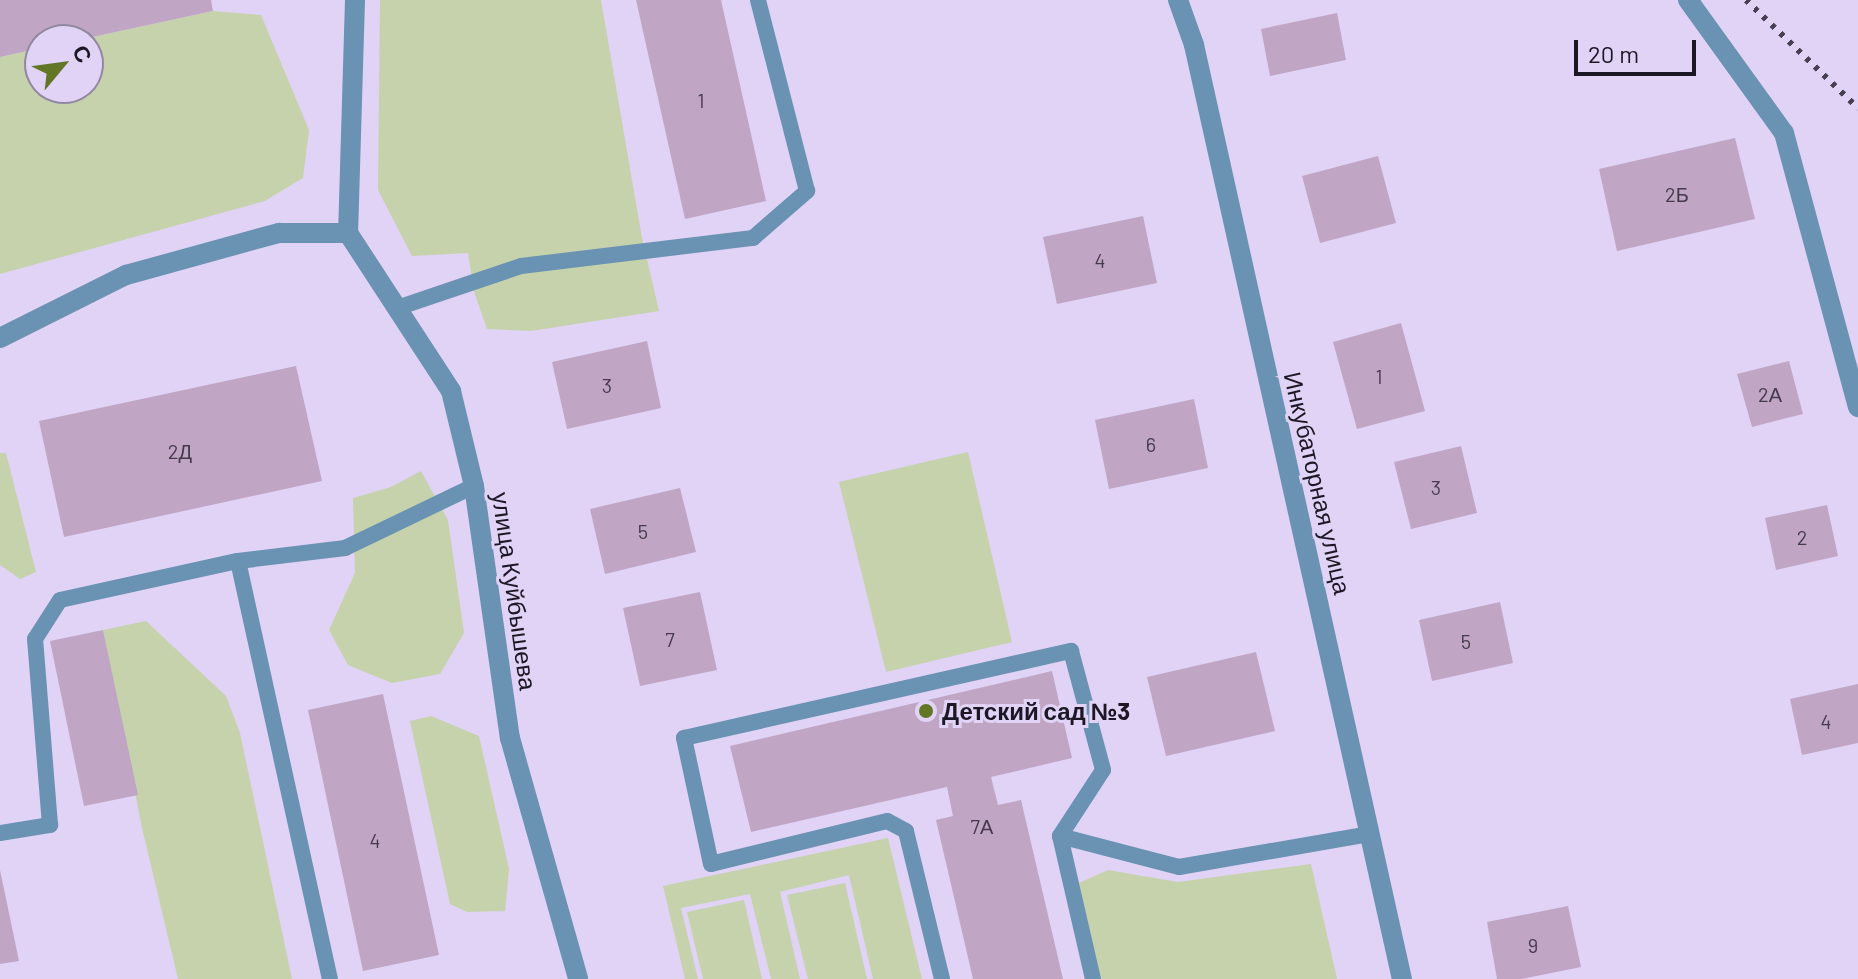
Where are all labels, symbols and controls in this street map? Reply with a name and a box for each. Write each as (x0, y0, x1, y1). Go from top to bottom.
north arrow (24, 24, 104, 104)
scale bar (1578, 24, 1700, 74)
text: 20 m (1588, 39, 1639, 68)
text: С (68, 40, 98, 67)
house number: 1 (698, 88, 704, 112)
house number: 2Б (1665, 182, 1689, 206)
house number: 4 (1094, 248, 1106, 272)
house number: 1 (1376, 364, 1382, 388)
street label: Инкубаторная улица (1278, 369, 1358, 597)
house number: 3 (602, 373, 612, 397)
house number: 2А (1758, 382, 1782, 406)
house number: 6 (1146, 432, 1156, 456)
house number: 2Д (168, 439, 192, 463)
house number: 3 (1431, 475, 1441, 499)
street label: улица Куйбышева (487, 490, 543, 692)
house number: 5 (638, 519, 648, 543)
house number: 2 (1797, 525, 1807, 549)
house number: 7 (665, 627, 675, 651)
house number: 5 (1461, 629, 1471, 653)
place label: Детский сад №3 (942, 697, 1130, 725)
marker: Детский сад №3 (917, 702, 935, 720)
house number: 4 (1820, 709, 1832, 733)
house number: 7А (971, 814, 993, 838)
house number: 4 (369, 828, 381, 852)
house number: 9 (1528, 933, 1538, 957)

